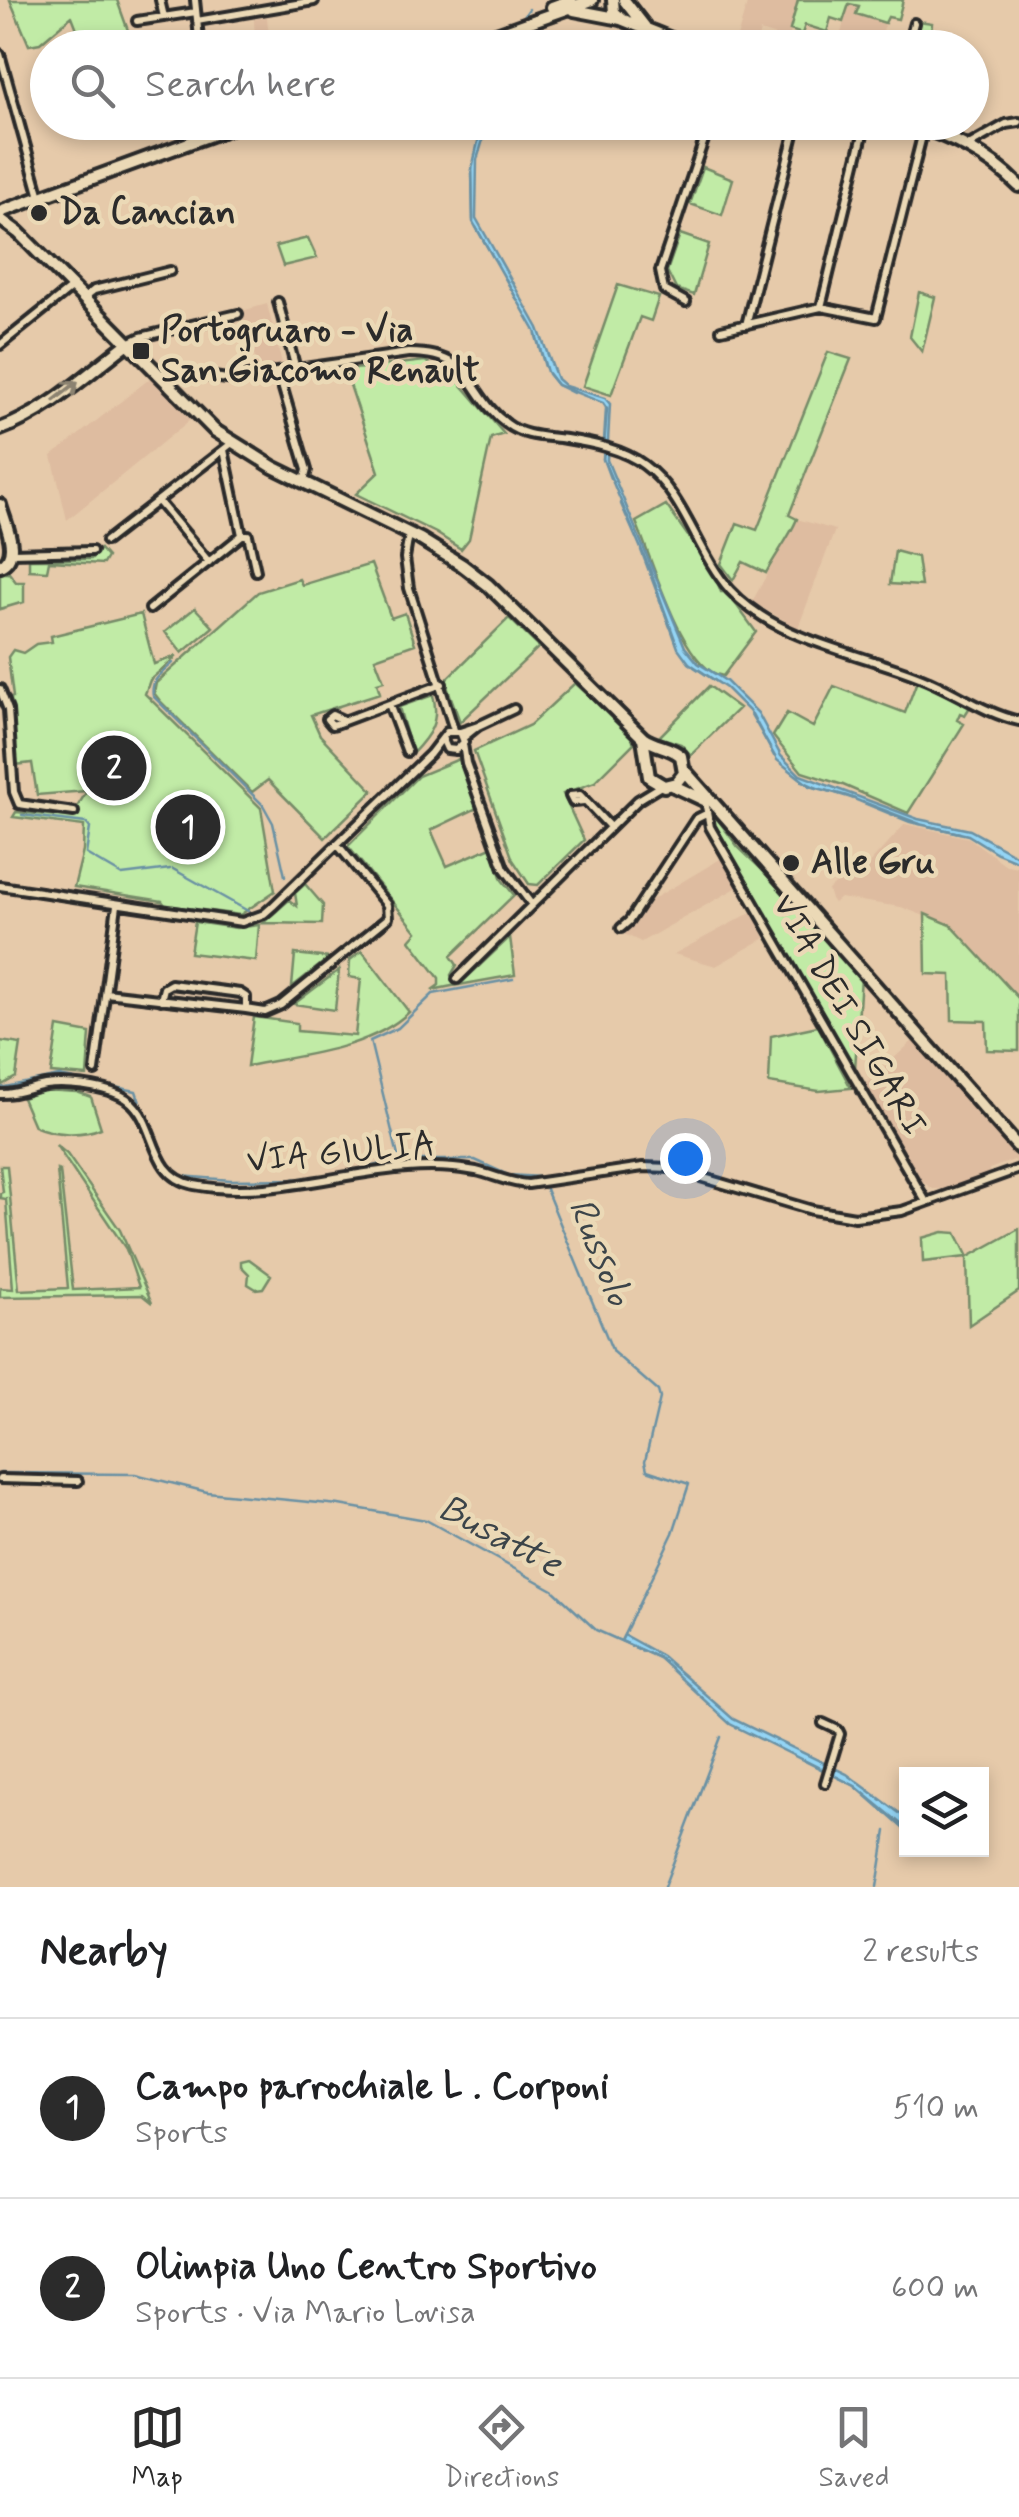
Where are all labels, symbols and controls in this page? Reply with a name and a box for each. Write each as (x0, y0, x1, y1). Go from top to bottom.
search box (30, 30, 989, 140)
icon: search (65, 58, 120, 113)
text: Search here (145, 61, 336, 110)
place label: Da Cancian (59, 190, 236, 236)
marker: Da Cancian (28, 202, 50, 224)
place label: Portogruaro - Via San Giacomo Renault (161, 308, 480, 394)
marker: Portogruaro - Via San Giacomo Renault (130, 340, 152, 362)
one-way arrow (52, 381, 79, 402)
pin: 2 (82, 730, 146, 806)
pin: 1 (156, 790, 220, 864)
place label: Alle Gru (811, 840, 935, 886)
marker: Alle Gru (780, 852, 802, 874)
street label: VIA DEI SIGARI (761, 886, 937, 1144)
street label: VIA GIULIA (245, 1122, 437, 1184)
your location (660, 1133, 711, 1184)
water label: Russolo (555, 1191, 643, 1314)
water label: Busatte (429, 1484, 572, 1591)
map controls (899, 1767, 989, 1857)
button: layers (899, 1767, 989, 1857)
text: Nearby (40, 1925, 168, 1980)
text: 2 results (862, 1931, 979, 1973)
text: Campo parrochiale L . Corponi (135, 2063, 609, 2112)
text: 1 (65, 2087, 80, 2129)
text: 510 m (893, 2087, 979, 2129)
text: Sports (135, 2112, 228, 2154)
text: Olimpia Uno Centro Sportivo (135, 2243, 597, 2292)
text: 2 (65, 2267, 80, 2309)
text: 600 m (891, 2267, 979, 2309)
text: Sports · Via Mario Lovisa (135, 2292, 476, 2334)
tab: Map (130, 2400, 185, 2497)
tab: Directions (444, 2400, 559, 2497)
tab: Saved (819, 2400, 889, 2497)

